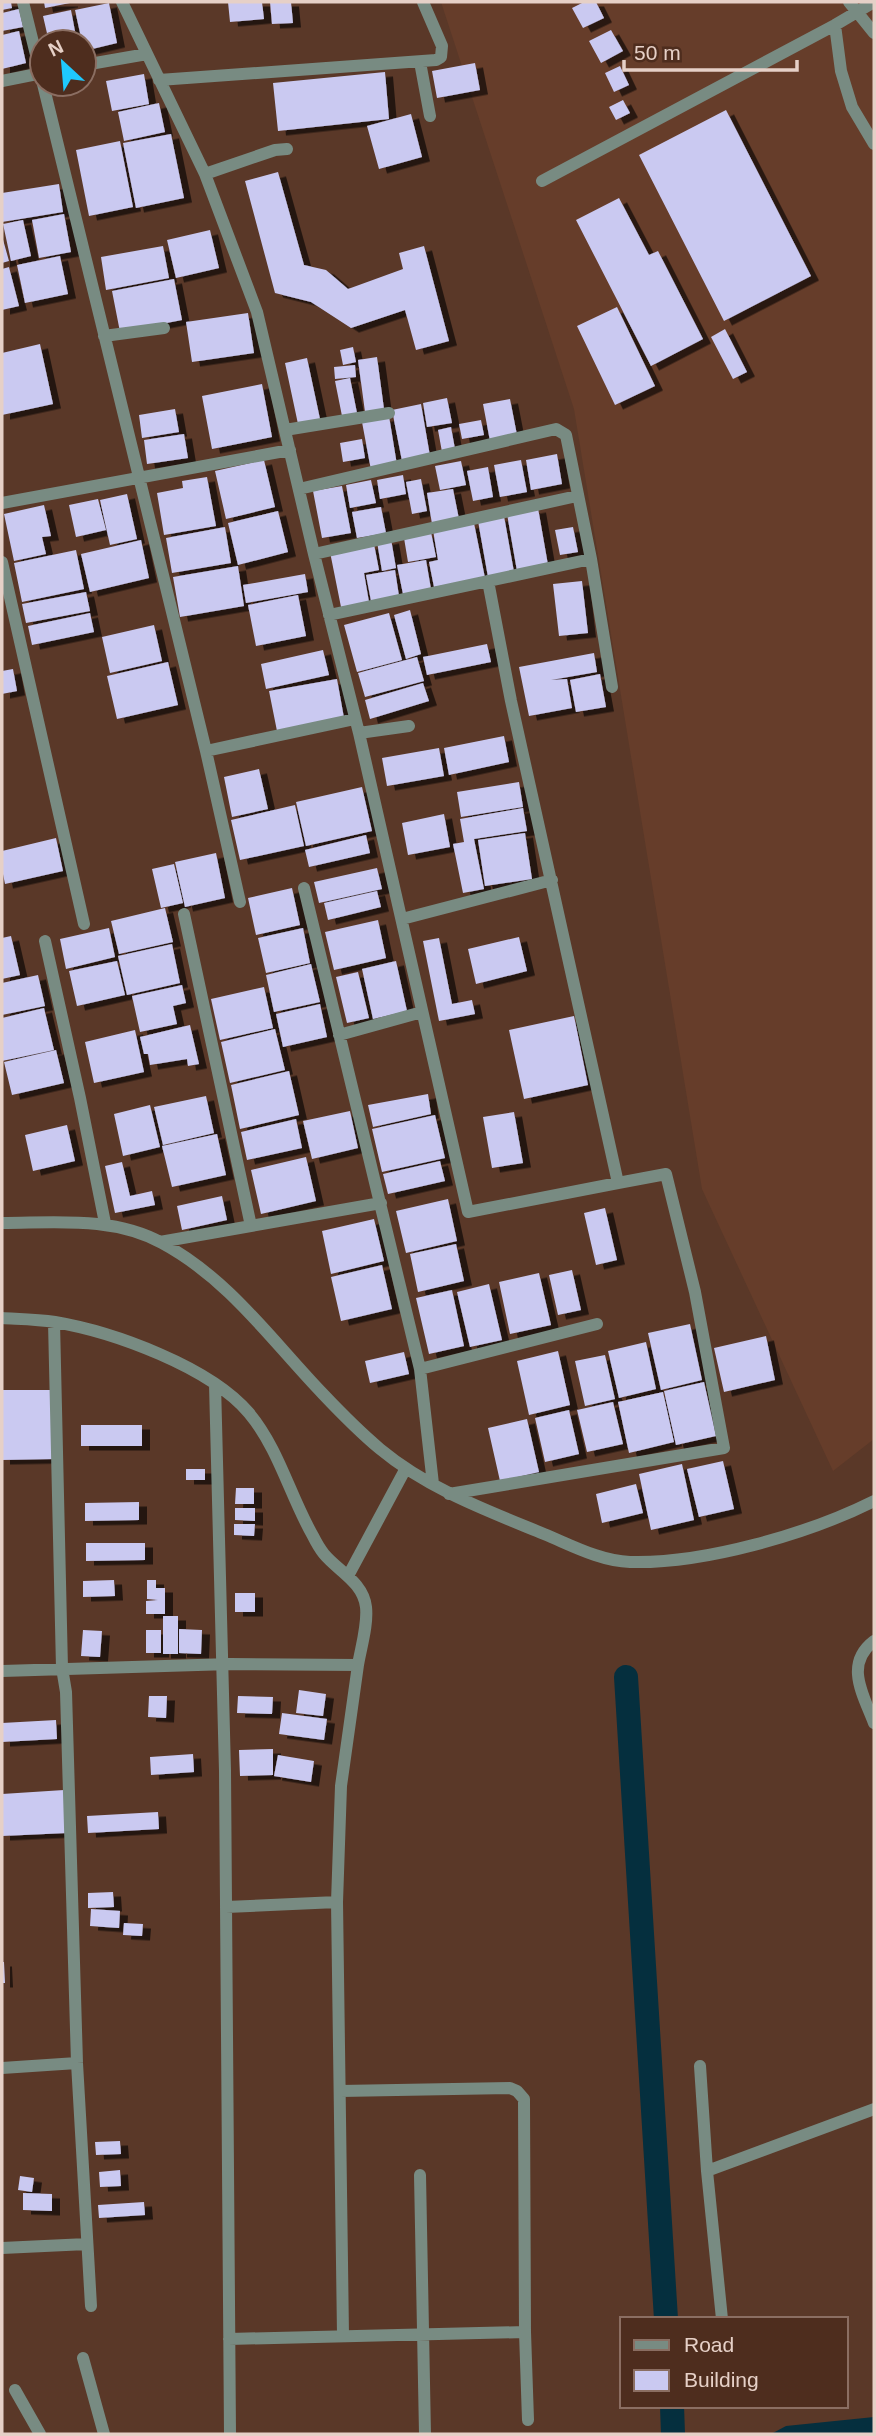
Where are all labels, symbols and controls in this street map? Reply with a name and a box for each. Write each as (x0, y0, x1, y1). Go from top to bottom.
north arrow (28, 28, 98, 98)
scale bar (624, 28, 797, 72)
text: N (45, 36, 67, 61)
text: 50 m (634, 41, 681, 64)
legend (620, 2317, 848, 2408)
text: Road (684, 2333, 734, 2356)
text: Building (684, 2368, 759, 2391)

